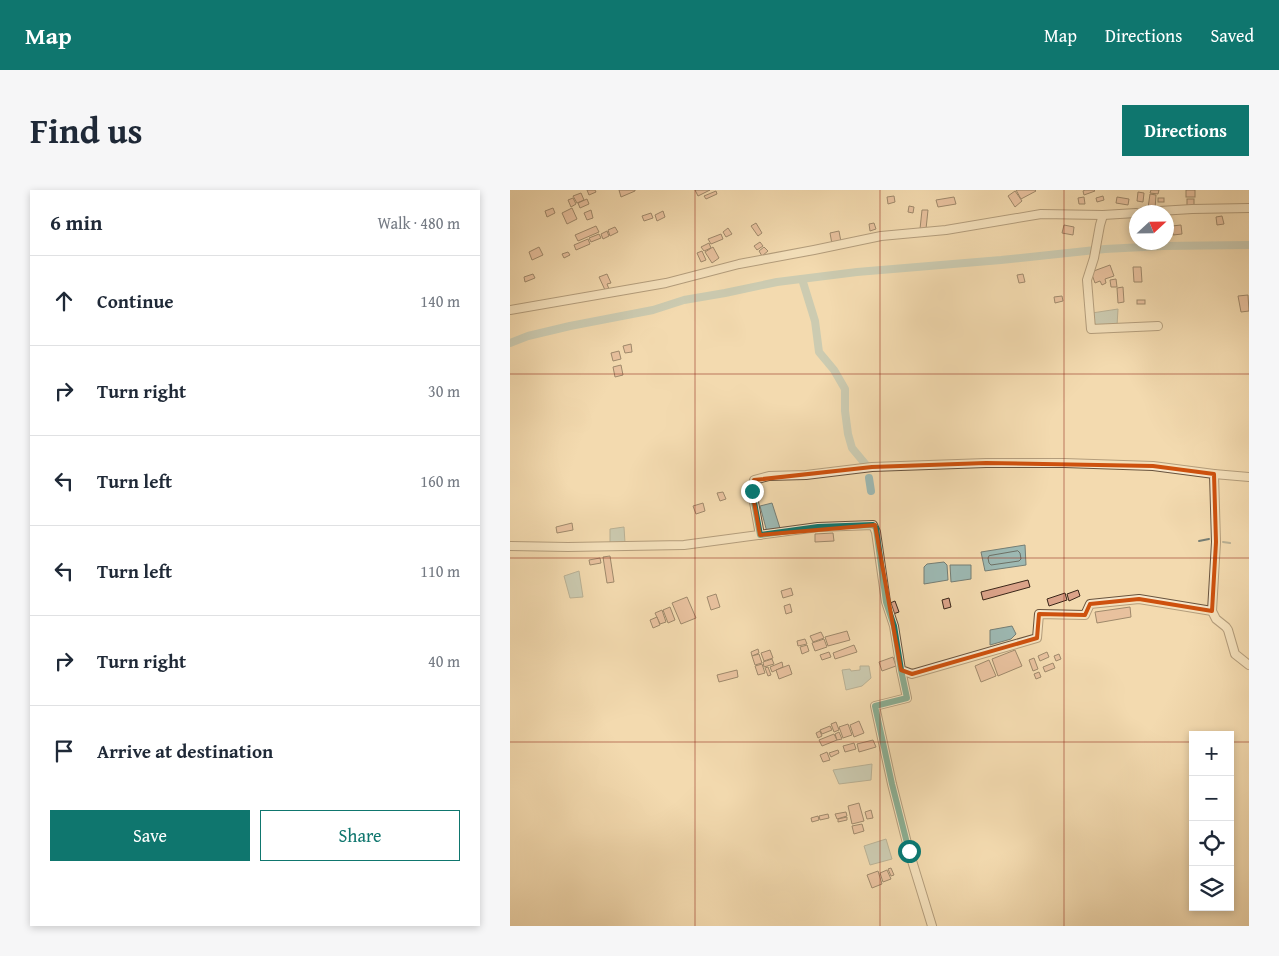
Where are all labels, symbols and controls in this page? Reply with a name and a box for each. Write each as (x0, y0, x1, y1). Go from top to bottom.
text: Map (25, 18, 72, 53)
text: Map (1044, 22, 1077, 49)
text: Directions (1105, 22, 1182, 49)
text: Saved (1210, 22, 1254, 49)
text: Find us (30, 105, 143, 156)
button: Directions (1122, 105, 1249, 156)
north arrow (1129, 205, 1174, 250)
text: 6 min (50, 207, 102, 238)
text: Walk · 480 m (377, 211, 460, 235)
icon: ahead (50, 287, 78, 315)
text: Continue (97, 287, 174, 315)
text: 140 m (420, 289, 460, 313)
icon: right (50, 377, 78, 405)
text: Turn right (97, 377, 186, 405)
text: 30 m (428, 379, 460, 403)
icon: left (50, 467, 78, 495)
text: Turn left (97, 467, 172, 495)
text: 160 m (420, 469, 460, 493)
route end (741, 480, 764, 503)
icon: left (50, 557, 78, 585)
text: Turn left (97, 557, 172, 585)
text: 110 m (420, 559, 460, 583)
icon: right (50, 647, 78, 675)
text: Turn right (97, 647, 186, 675)
text: 40 m (428, 649, 460, 673)
map controls (1189, 731, 1234, 911)
button: + (1189, 731, 1234, 776)
icon: arrive (50, 737, 78, 765)
text: Arrive at destination (97, 737, 273, 765)
button: − (1189, 776, 1234, 821)
button: Save (50, 810, 250, 861)
button: Share (260, 810, 460, 861)
button: locate (1189, 821, 1234, 866)
route start (898, 840, 921, 863)
button: layers (1189, 866, 1234, 911)

